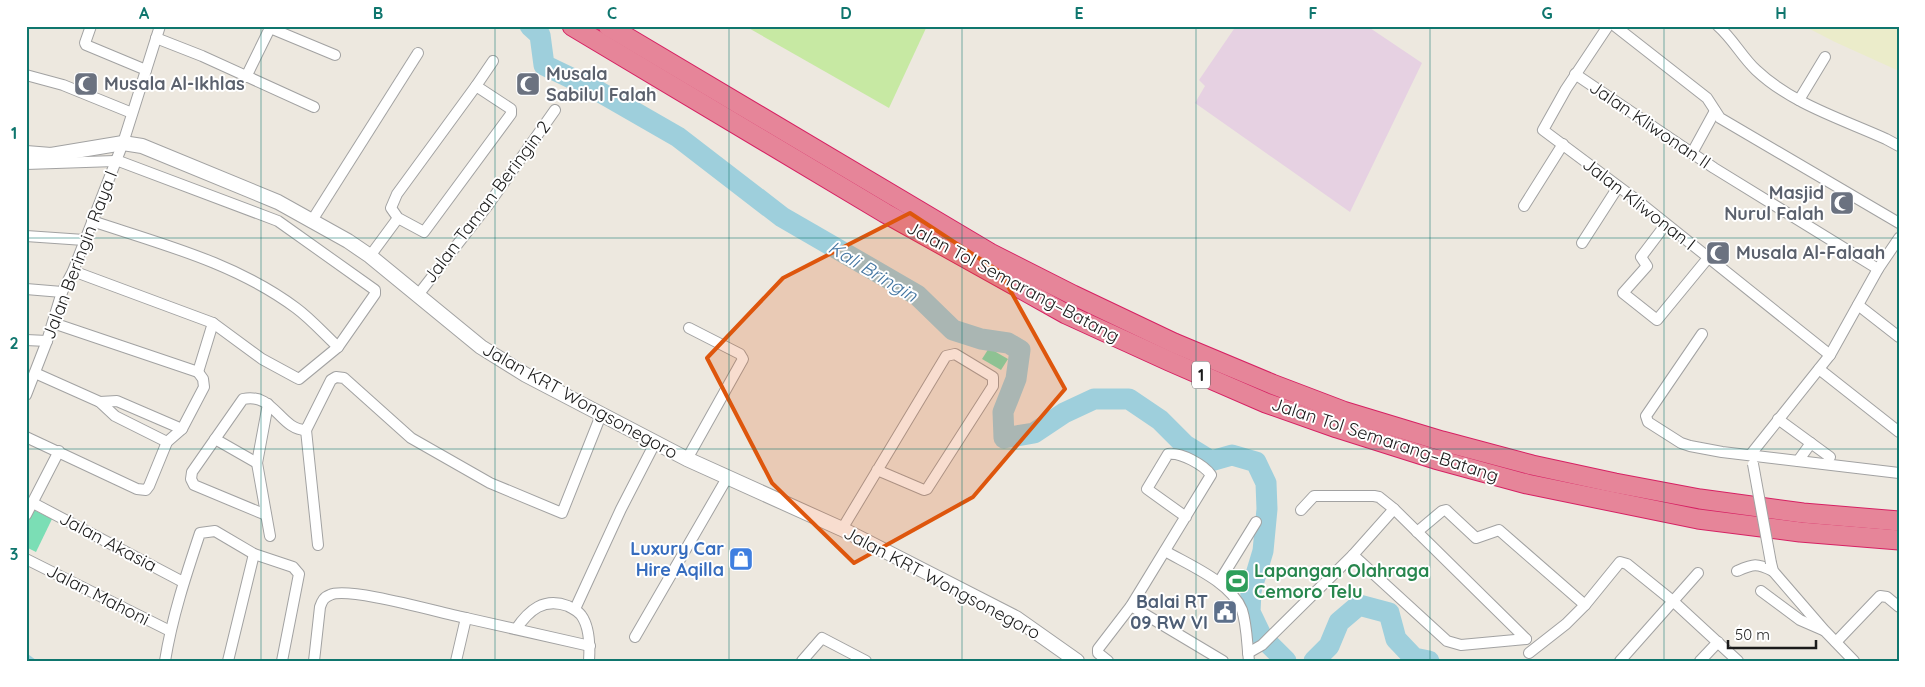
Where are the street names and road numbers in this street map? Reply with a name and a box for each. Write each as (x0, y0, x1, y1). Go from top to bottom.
street label: Jalan Kliwonan II (1585, 75, 1715, 174)
street label: Jalan Taman Beringin 2 (418, 116, 555, 288)
street label: Jalan Kliwonan I (1578, 152, 1700, 255)
street label: Jalan Beringin Raya I (37, 167, 122, 342)
street label: Jalan Tol Semarang–Batang (903, 216, 1123, 347)
street label: Jalan KRT Wongsonegoro (479, 337, 682, 464)
road number: 1 (1192, 362, 1210, 388)
street label: Jalan Tol Semarang–Batang (1269, 392, 1502, 487)
street label: Jalan Akasia (56, 506, 161, 577)
street label: Jalan KRT Wongsonegoro (840, 521, 1045, 644)
street label: Jalan Mahoni (43, 559, 154, 630)

